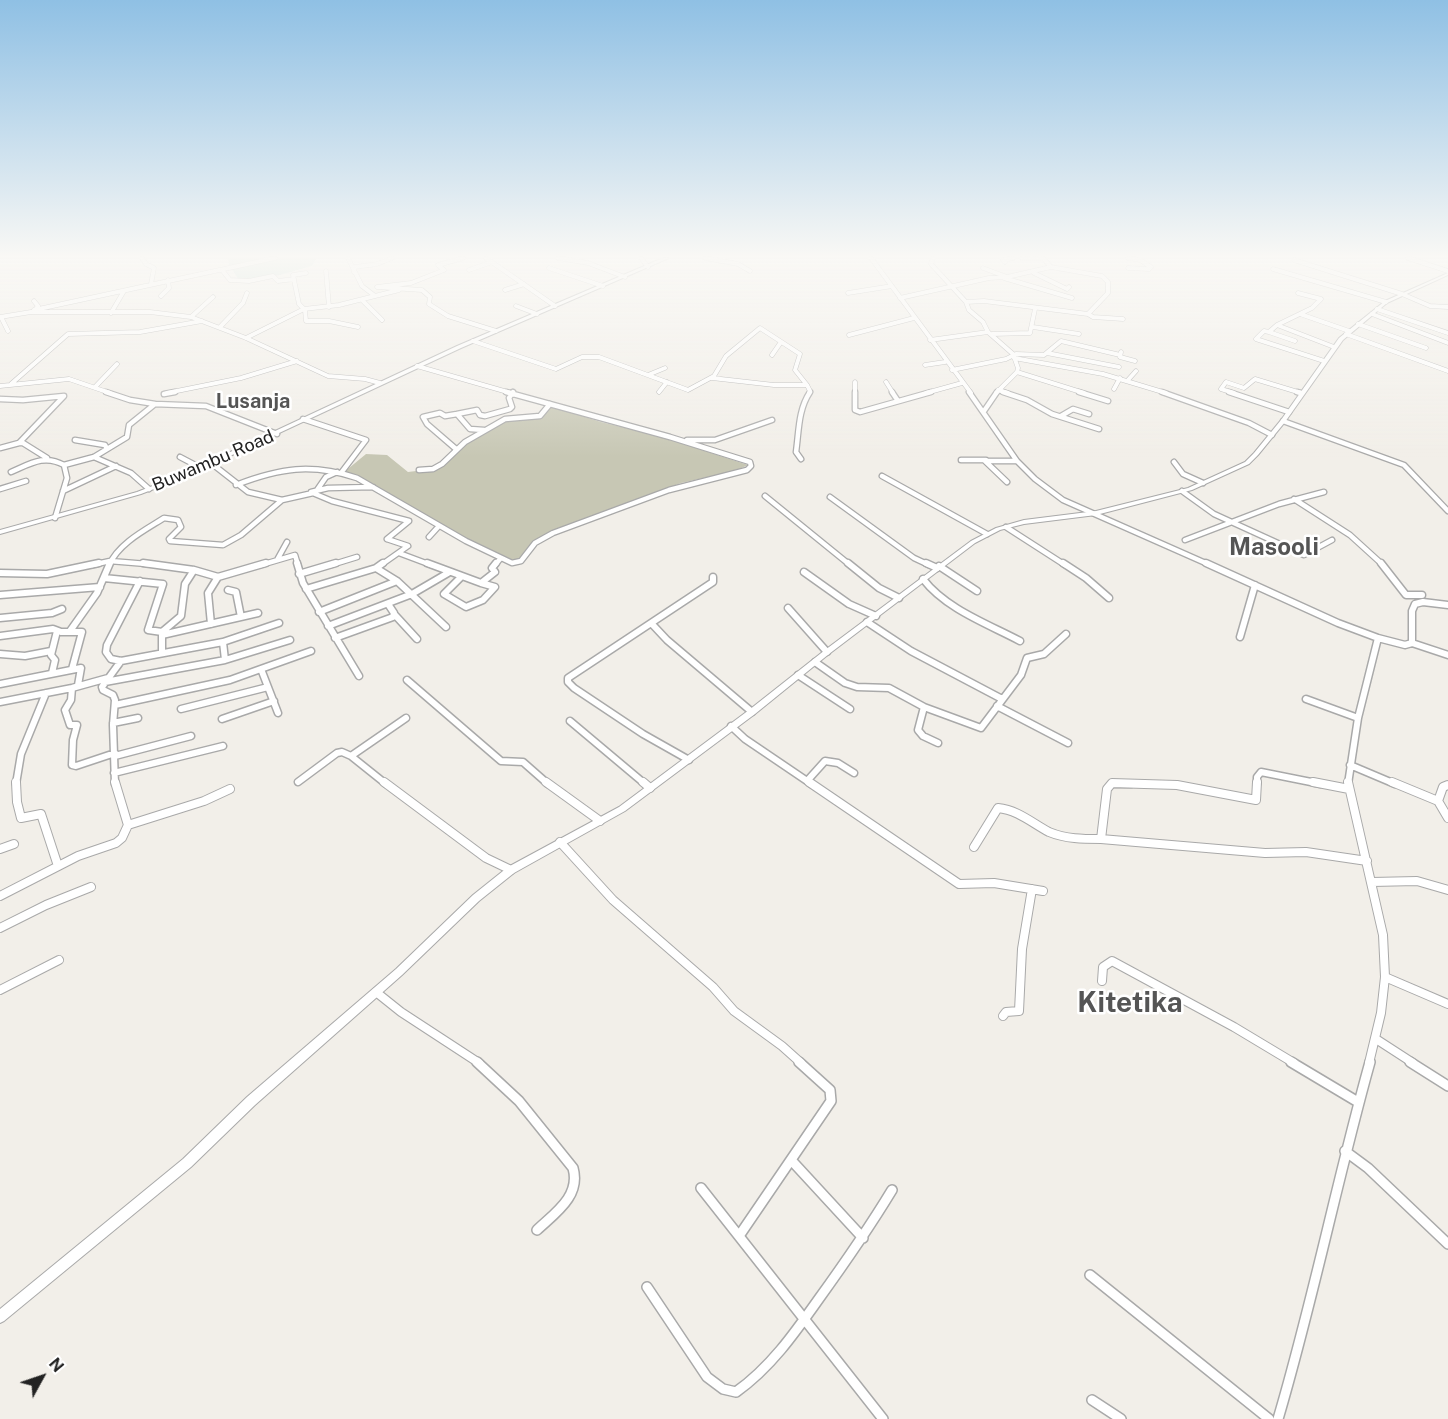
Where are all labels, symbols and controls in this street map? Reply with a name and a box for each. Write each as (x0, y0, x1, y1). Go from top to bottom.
district label: Lusanja (216, 390, 290, 414)
street label: Buwambu Road (149, 426, 277, 496)
district label: Masooli (1229, 534, 1319, 562)
district label: Kitetika (1077, 986, 1183, 1020)
north arrow (12, 1347, 72, 1407)
text: N (45, 1354, 67, 1376)

